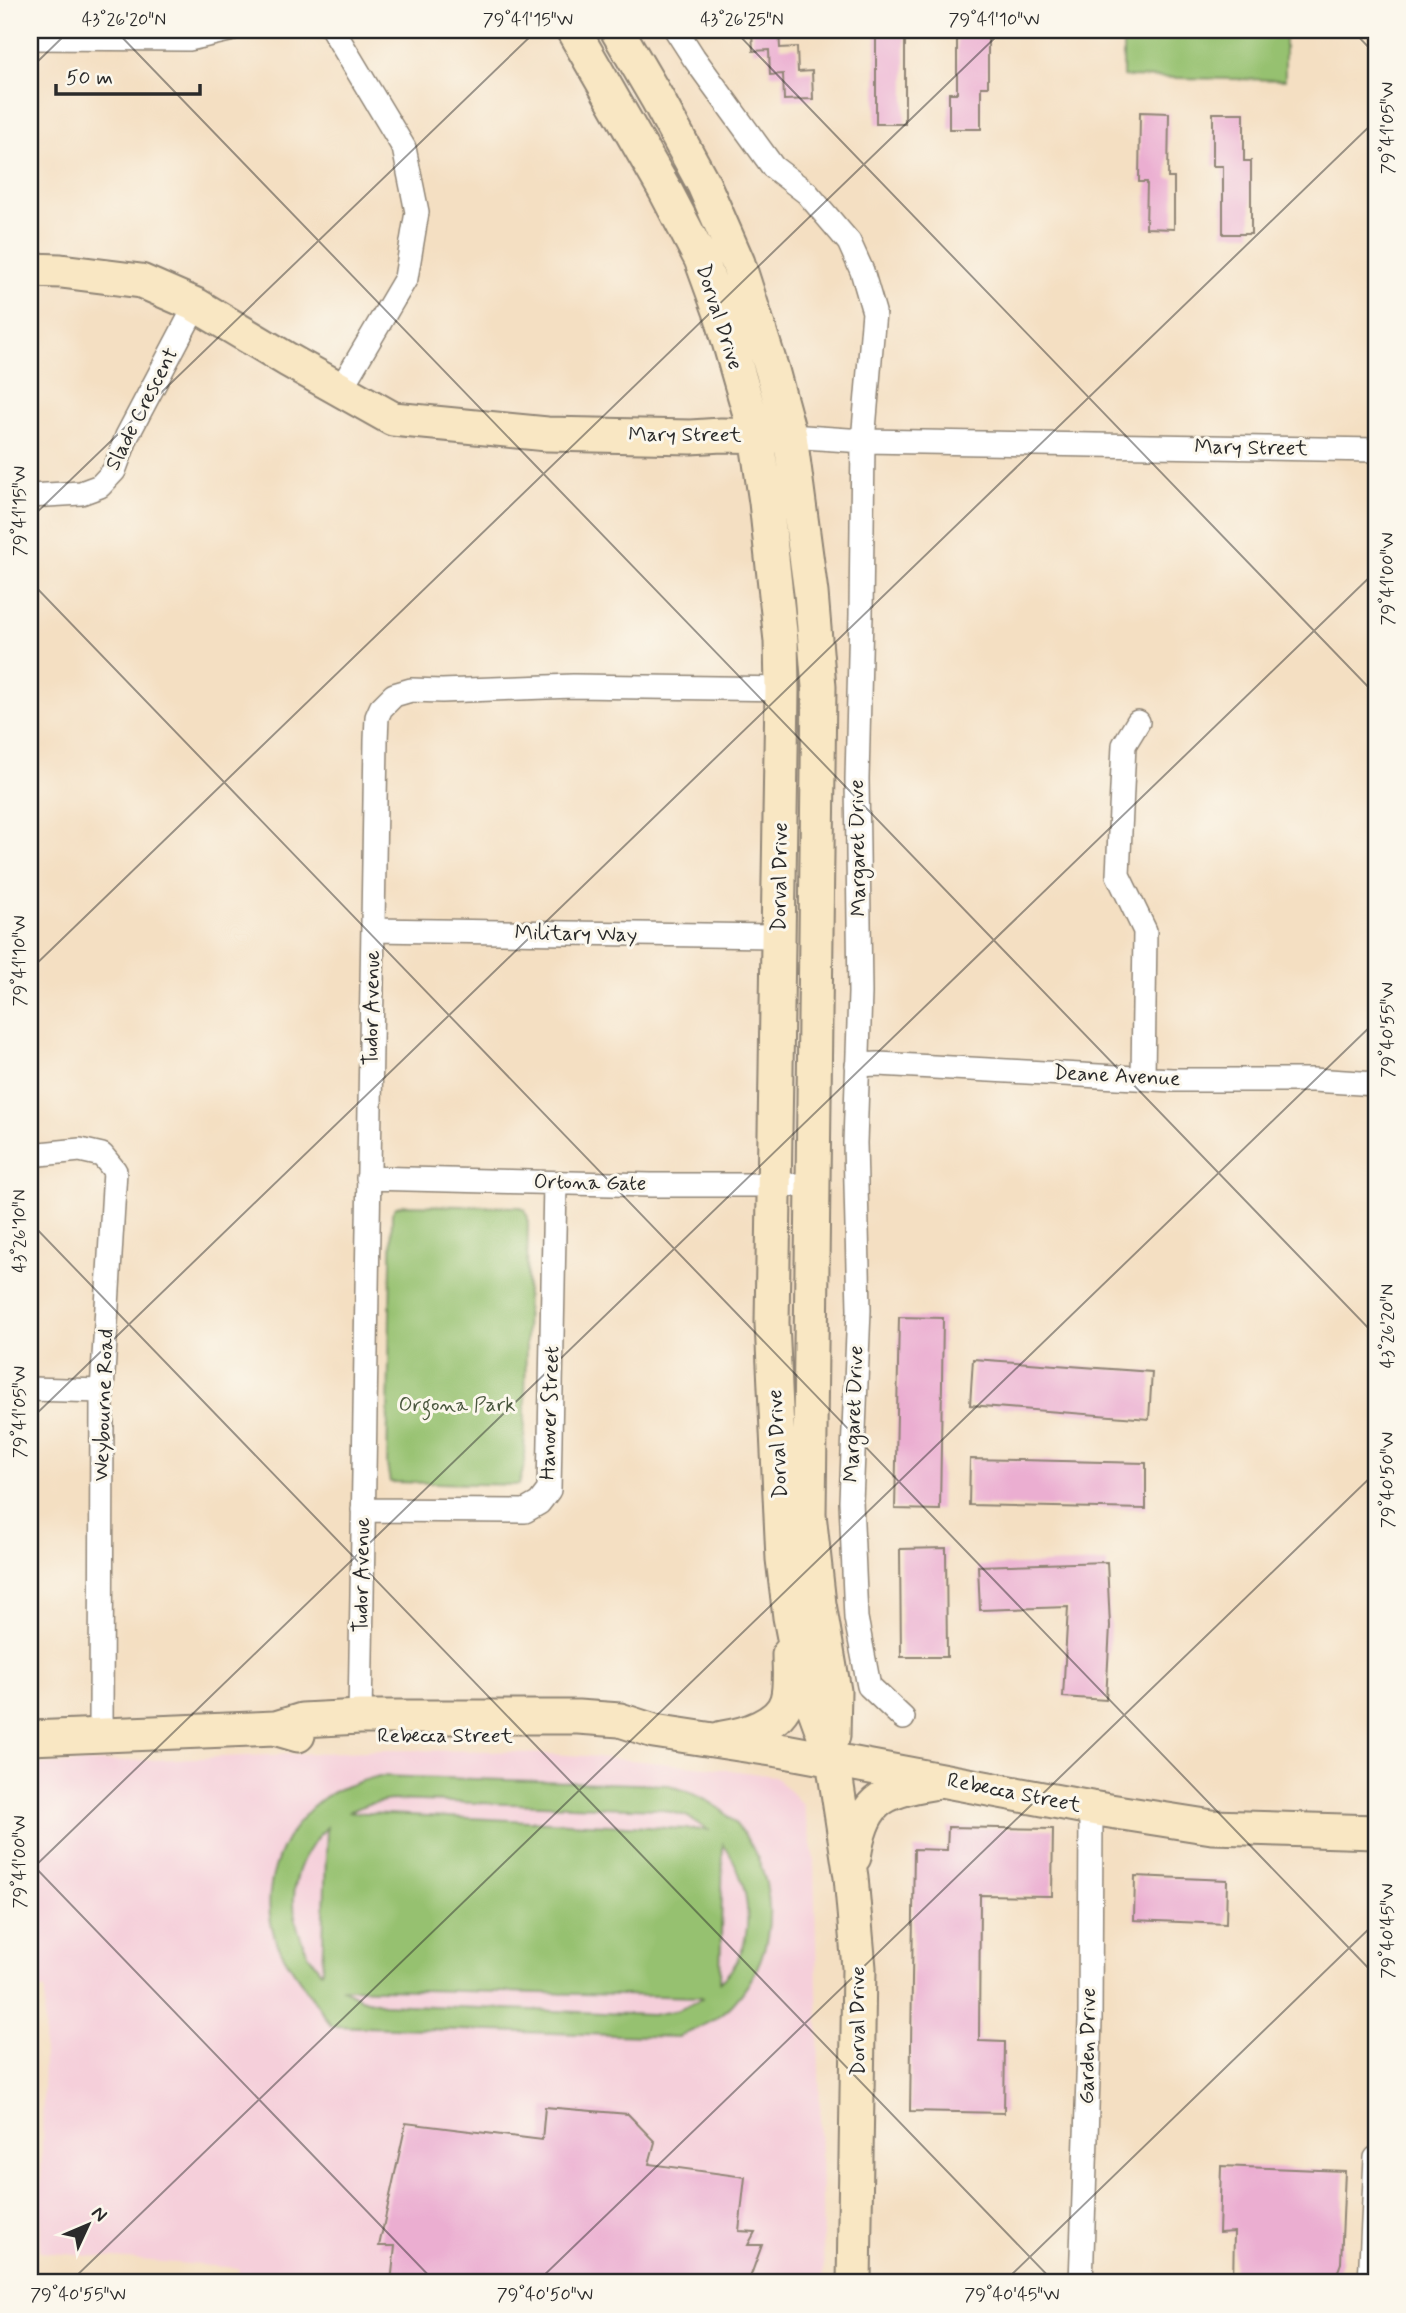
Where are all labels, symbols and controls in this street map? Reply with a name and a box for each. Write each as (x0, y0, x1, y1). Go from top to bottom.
text: 43°26'20"N (82, 8, 166, 32)
text: 79°41'15"W (483, 8, 573, 32)
text: 43°26'25"N (700, 8, 784, 32)
text: 79°41'10"W (949, 8, 1040, 32)
scale bar (56, 52, 200, 96)
text: 50 m (66, 64, 113, 92)
text: 79°41'05"W (1376, 82, 1400, 174)
street label: Dorval Drive (689, 261, 749, 373)
street label: Slade Crescent (99, 343, 185, 475)
street label: Mary Street (628, 421, 742, 449)
street label: Mary Street (1194, 433, 1309, 463)
text: 79°41'15"W (8, 466, 32, 556)
text: 79°41'00"W (1376, 532, 1400, 626)
street label: Margaret Drive (843, 779, 874, 917)
street label: Dorval Drive (765, 822, 795, 932)
text: 79°41'10"W (8, 916, 32, 1007)
street label: Military Way (514, 919, 638, 949)
street label: Tudor Avenue (357, 950, 387, 1066)
text: 79°40'55"W (1376, 982, 1400, 1078)
street label: Deane Avenue (1053, 1059, 1181, 1093)
street label: Ortona Gate (533, 1168, 647, 1198)
text: 43°26'10"N (8, 1189, 32, 1273)
text: 43°26'20"N (1376, 1284, 1400, 1368)
street label: Weybourne Road (87, 1328, 121, 1482)
street label: Hanover Street (534, 1345, 566, 1480)
street label: Margaret Drive (838, 1345, 871, 1483)
text: 79°41'05"W (8, 1366, 32, 1458)
street label: Dorval Drive (761, 1389, 795, 1499)
park label: Orgona Park (398, 1391, 516, 1421)
text: 79°40'50"W (1376, 1432, 1400, 1528)
street label: Tudor Avenue (347, 1517, 377, 1633)
street label: Rebecca Street (377, 1722, 513, 1750)
street label: Rebecca Street (945, 1766, 1084, 1820)
text: 79°41'00"W (8, 1815, 32, 1909)
text: 79°40'45"W (1376, 1883, 1400, 1979)
street label: Dorval Drive (844, 1966, 872, 2076)
street label: Garden Drive (1073, 1987, 1103, 2105)
north arrow (52, 2190, 122, 2260)
text: N (86, 2201, 113, 2227)
text: 79°40'55"W (30, 2283, 126, 2307)
text: 79°40'50"W (497, 2283, 593, 2307)
text: 79°40'45"W (964, 2283, 1060, 2307)

